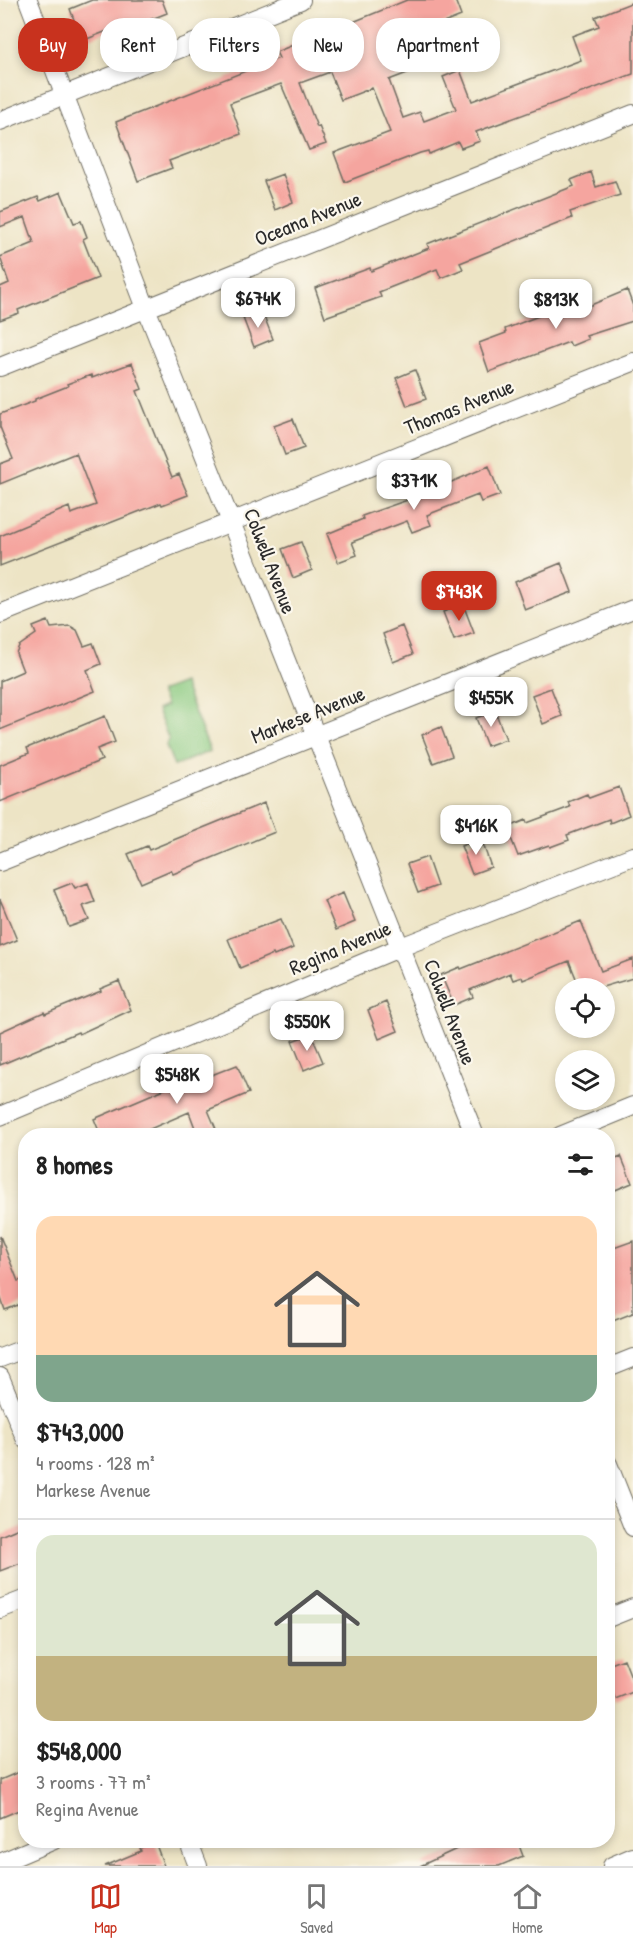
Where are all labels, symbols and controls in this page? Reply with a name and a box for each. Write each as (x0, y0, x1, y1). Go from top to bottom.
chip: Buy (18, 18, 88, 72)
chip: Rent (100, 18, 177, 72)
chip: Filters (189, 18, 280, 72)
chip: New (292, 18, 364, 72)
chip: Apartment (376, 18, 500, 72)
street label: Oceana Avenue (250, 184, 365, 253)
pin: $674K (216, 278, 300, 329)
pin: $813K (514, 279, 598, 330)
text: $674K (235, 284, 281, 311)
text: $813K (533, 285, 579, 312)
street label: Thomas Avenue (400, 371, 518, 442)
pin: $371K (372, 460, 456, 511)
text: $371K (391, 466, 437, 493)
street label: Colwell Avenue (237, 504, 304, 618)
pin: $743K (417, 571, 501, 622)
text: $743K (436, 577, 482, 604)
pin: $455K (449, 677, 533, 728)
street label: Markese Avenue (247, 679, 369, 751)
text: $455K (468, 683, 514, 710)
pin: $416K (434, 805, 518, 856)
text: $416K (454, 811, 498, 838)
street label: Regina Avenue (285, 913, 395, 982)
street label: Colwell Avenue (417, 955, 484, 1069)
map controls (555, 978, 615, 1110)
button: locate (555, 978, 615, 1038)
pin: $550K (265, 1001, 349, 1052)
text: $550K (284, 1007, 330, 1034)
button: layers (555, 1050, 615, 1110)
pin: $548K (135, 1054, 219, 1105)
text: $548K (154, 1060, 200, 1087)
text: 8 homes (36, 1147, 113, 1182)
icon: filters (564, 1148, 597, 1181)
icon: home (263, 1255, 371, 1363)
text: $743,000 (36, 1414, 124, 1449)
text: 4 rooms · 128 m² (36, 1449, 155, 1476)
text: Markese Avenue (36, 1476, 151, 1503)
icon: home (263, 1574, 371, 1682)
text: $548,000 (36, 1733, 121, 1768)
text: 3 rooms · 77 m² (36, 1768, 150, 1795)
text: Regina Avenue (36, 1795, 139, 1822)
tab: Map (89, 1880, 122, 1938)
tab: Saved (300, 1880, 333, 1938)
tab: Home (511, 1880, 544, 1938)

